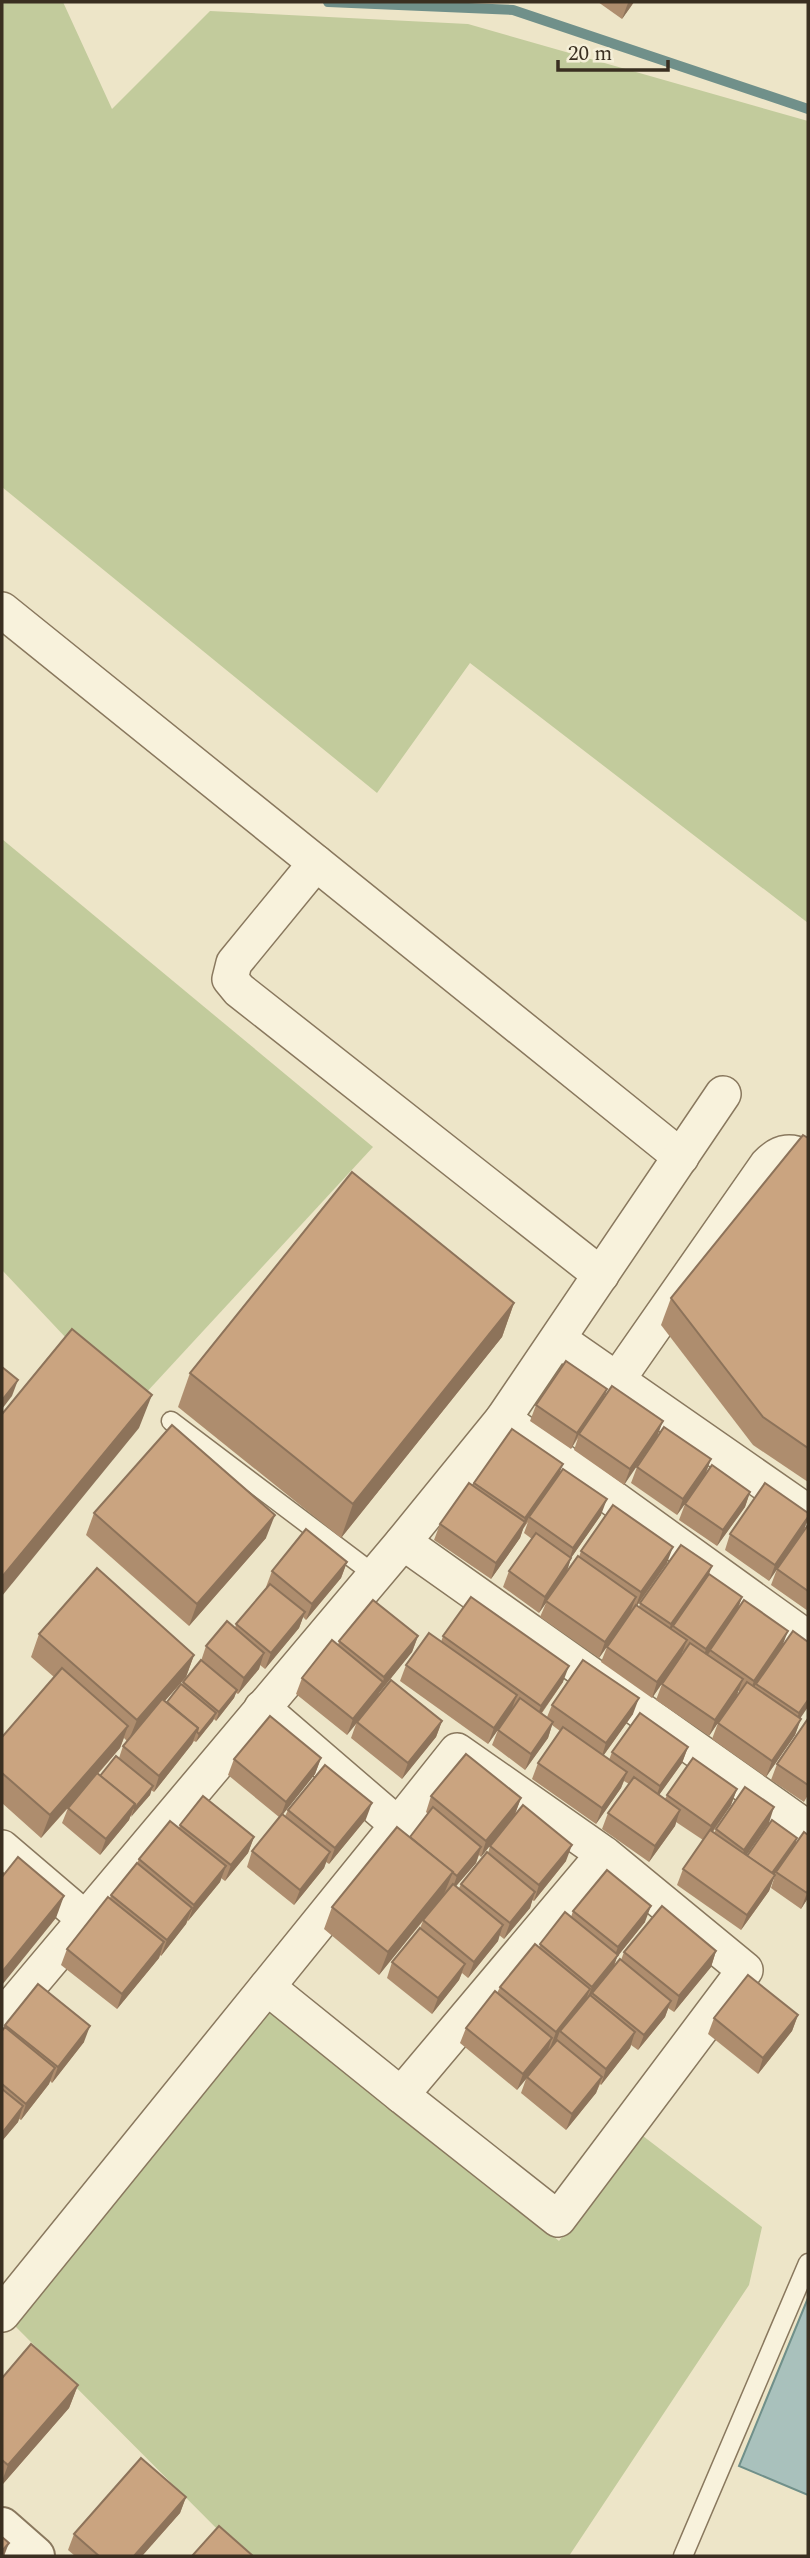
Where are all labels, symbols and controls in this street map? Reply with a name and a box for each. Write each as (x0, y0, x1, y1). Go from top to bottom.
scale bar (558, 28, 668, 72)
text: 20 m (568, 38, 612, 70)

